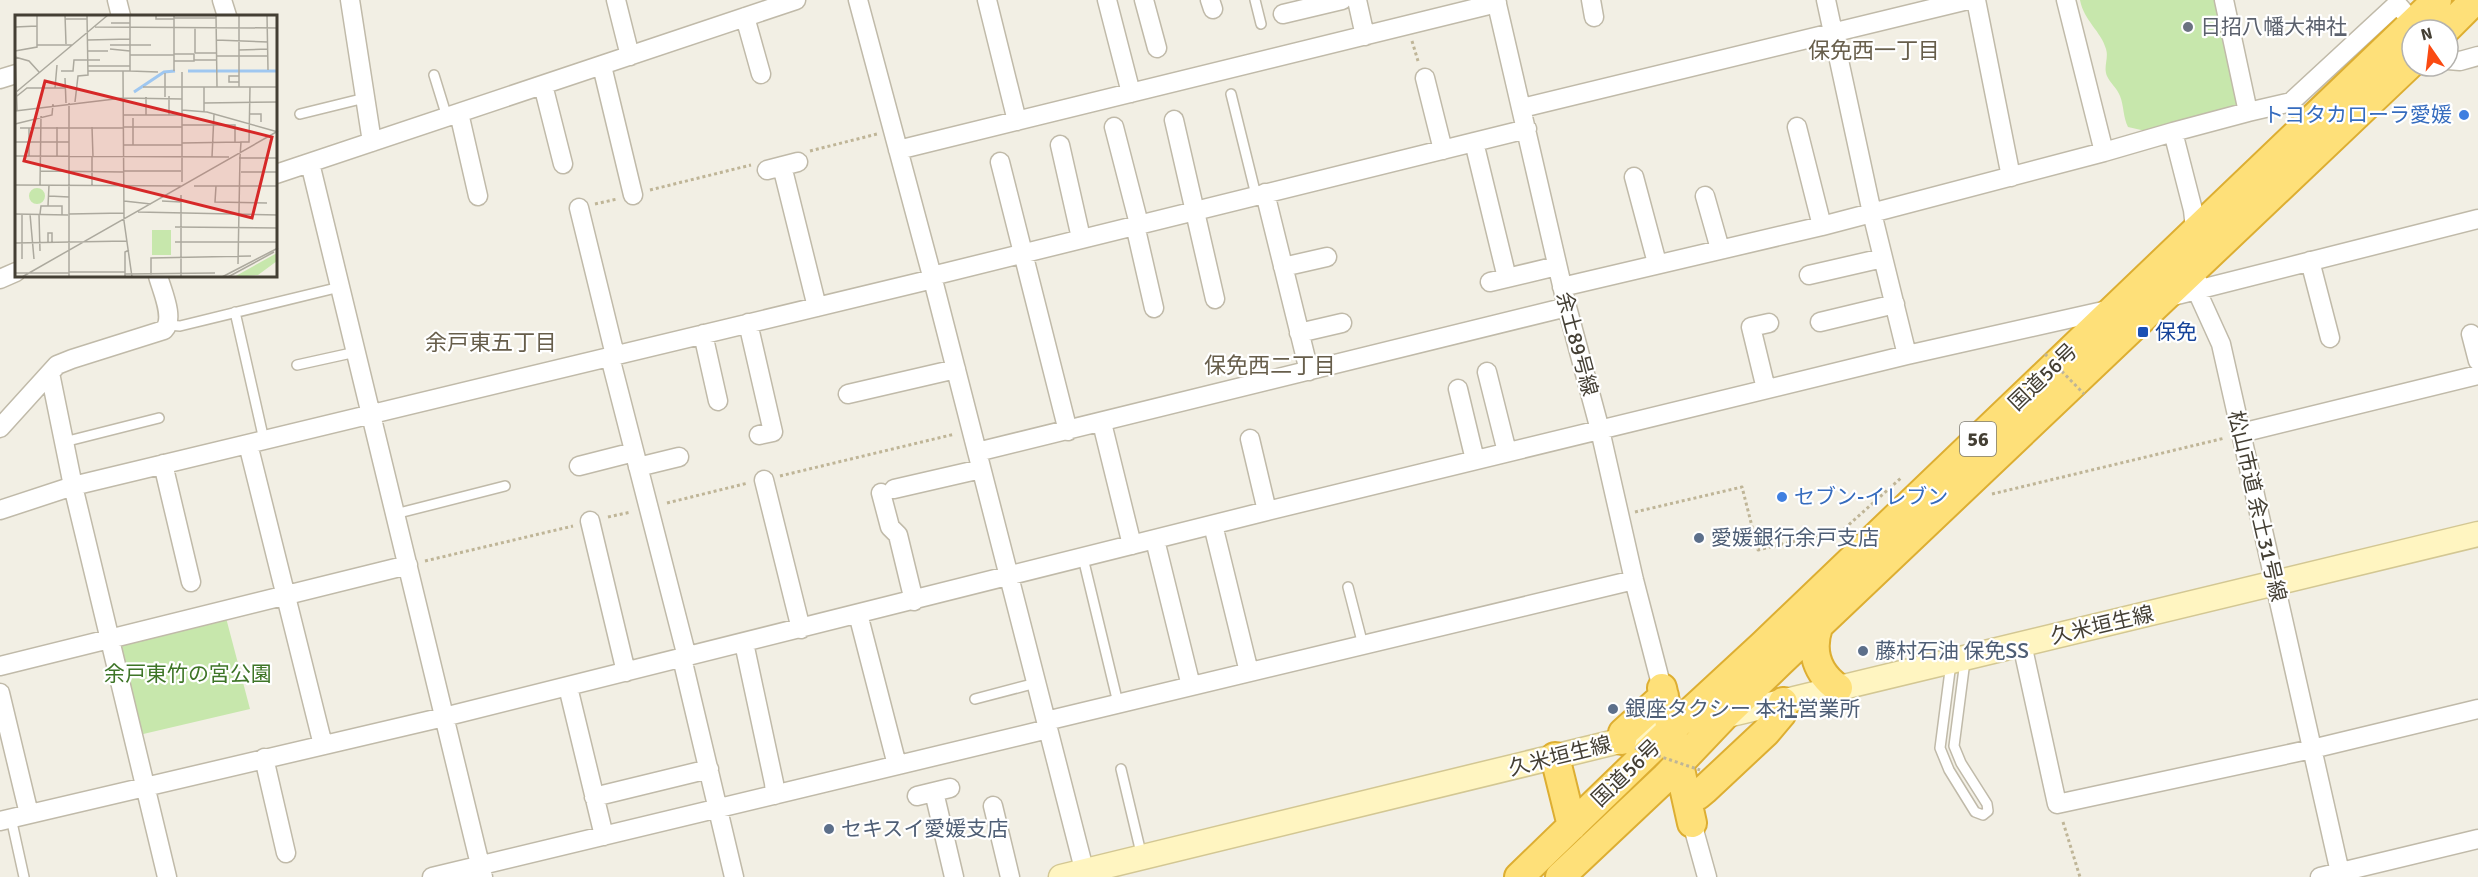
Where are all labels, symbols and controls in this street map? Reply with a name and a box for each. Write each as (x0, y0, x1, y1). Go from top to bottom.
place label: 日招八幡大神社 (2200, 14, 2347, 40)
inset map (15, 15, 278, 278)
north arrow (2400, 18, 2460, 78)
marker: 日招八幡大神社 (2181, 20, 2195, 34)
text: N (2419, 23, 2434, 45)
district label: 保免西一丁目 (1808, 37, 1940, 64)
place label: トヨタカローラ愛媛 (2263, 102, 2452, 128)
marker: トヨタカローラ愛媛 (2457, 108, 2471, 122)
street label: 余土89号線 (1551, 289, 1603, 399)
place label: 保免 (2155, 319, 2197, 345)
marker: 保免 (2136, 325, 2150, 339)
district label: 余戸東五丁目 (425, 329, 557, 356)
street label: 国道56号 (2003, 338, 2083, 416)
district label: 保免西二丁目 (1204, 352, 1336, 379)
street label: 松山市道 余土31号線 (2222, 408, 2292, 604)
road number: 56 (1960, 422, 1996, 456)
place label: セブン-イレブン (1794, 484, 1948, 510)
marker: セブン-イレブン (1775, 490, 1789, 504)
place label: 愛媛銀行余戸支店 (1711, 525, 1879, 551)
marker: 愛媛銀行余戸支店 (1692, 531, 1706, 545)
street label: 久米垣生線 (2048, 601, 2156, 649)
place label: 藤村石油 保免SS (1875, 638, 2029, 664)
marker: 藤村石油 保免SS (1856, 644, 1870, 658)
park label: 余戸東竹の宮公園 (104, 661, 272, 687)
place label: 銀座タクシー 本社営業所 (1625, 696, 1861, 722)
marker: 銀座タクシー 本社営業所 (1606, 702, 1620, 716)
street label: 久米垣生線 (1506, 731, 1614, 781)
street label: 国道56号 (1586, 734, 1666, 812)
place label: セキスイ愛媛支店 (841, 816, 1008, 842)
marker: セキスイ愛媛支店 (822, 822, 836, 836)

